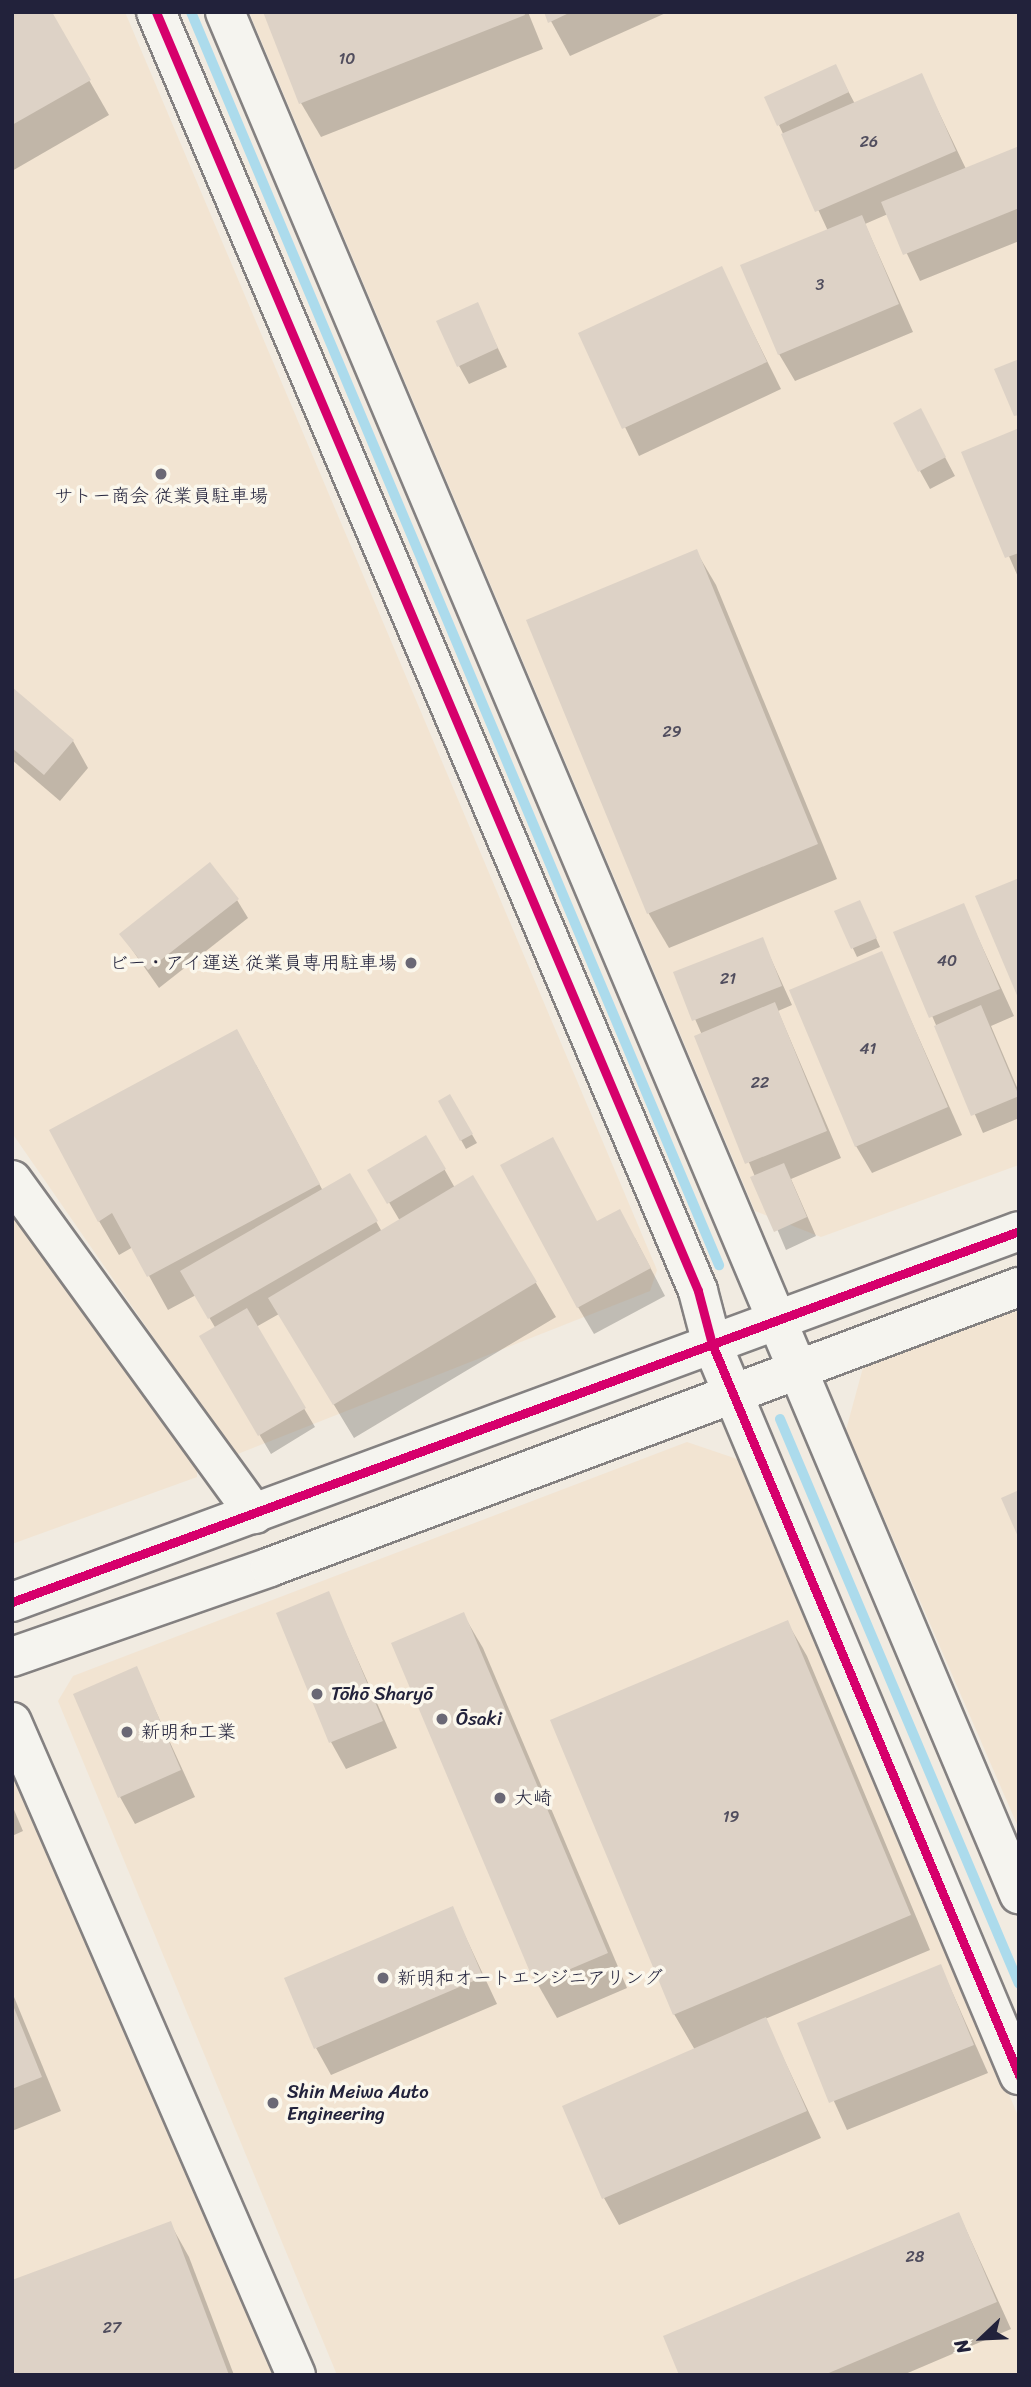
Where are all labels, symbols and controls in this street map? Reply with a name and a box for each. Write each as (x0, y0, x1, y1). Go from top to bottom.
house number: 10 (339, 49, 355, 69)
house number: 26 (860, 132, 878, 152)
house number: 3 (816, 275, 824, 295)
marker: サトー商会 従業員駐車場 (153, 466, 169, 482)
place label: サトー商会 従業員駐車場 (54, 485, 268, 507)
house number: 29 (662, 722, 682, 742)
house number: 40 (937, 951, 957, 971)
place label: ビー・アイ運送 従業員専用駐車場 (108, 952, 397, 974)
marker: ビー・アイ運送 従業員専用駐車場 (403, 955, 419, 971)
house number: 21 (720, 969, 736, 989)
house number: 41 (860, 1039, 876, 1059)
house number: 22 (751, 1073, 769, 1093)
place label: Tōhō Sharyō (331, 1683, 433, 1705)
marker: Tōhō Sharyō (309, 1686, 325, 1702)
place label: Ōsaki (456, 1708, 502, 1730)
marker: Ōsaki (434, 1711, 450, 1727)
place label: 新明和工業 (141, 1721, 236, 1743)
marker: 新明和工業 (119, 1724, 135, 1740)
place label: 大崎 (514, 1787, 552, 1809)
marker: 大崎 (492, 1790, 508, 1806)
house number: 19 (723, 1807, 739, 1827)
place label: 新明和オートエンジニアリング (397, 1967, 663, 1989)
marker: 新明和オートエンジニアリング (375, 1970, 391, 1986)
place label: Shin Meiwa Auto Engineering (287, 2081, 428, 2125)
marker: Shin Meiwa Auto Engineering (265, 2095, 281, 2111)
house number: 28 (906, 2247, 924, 2267)
north arrow (947, 2303, 1017, 2373)
house number: 27 (103, 2318, 121, 2338)
text: N (944, 2334, 980, 2359)

